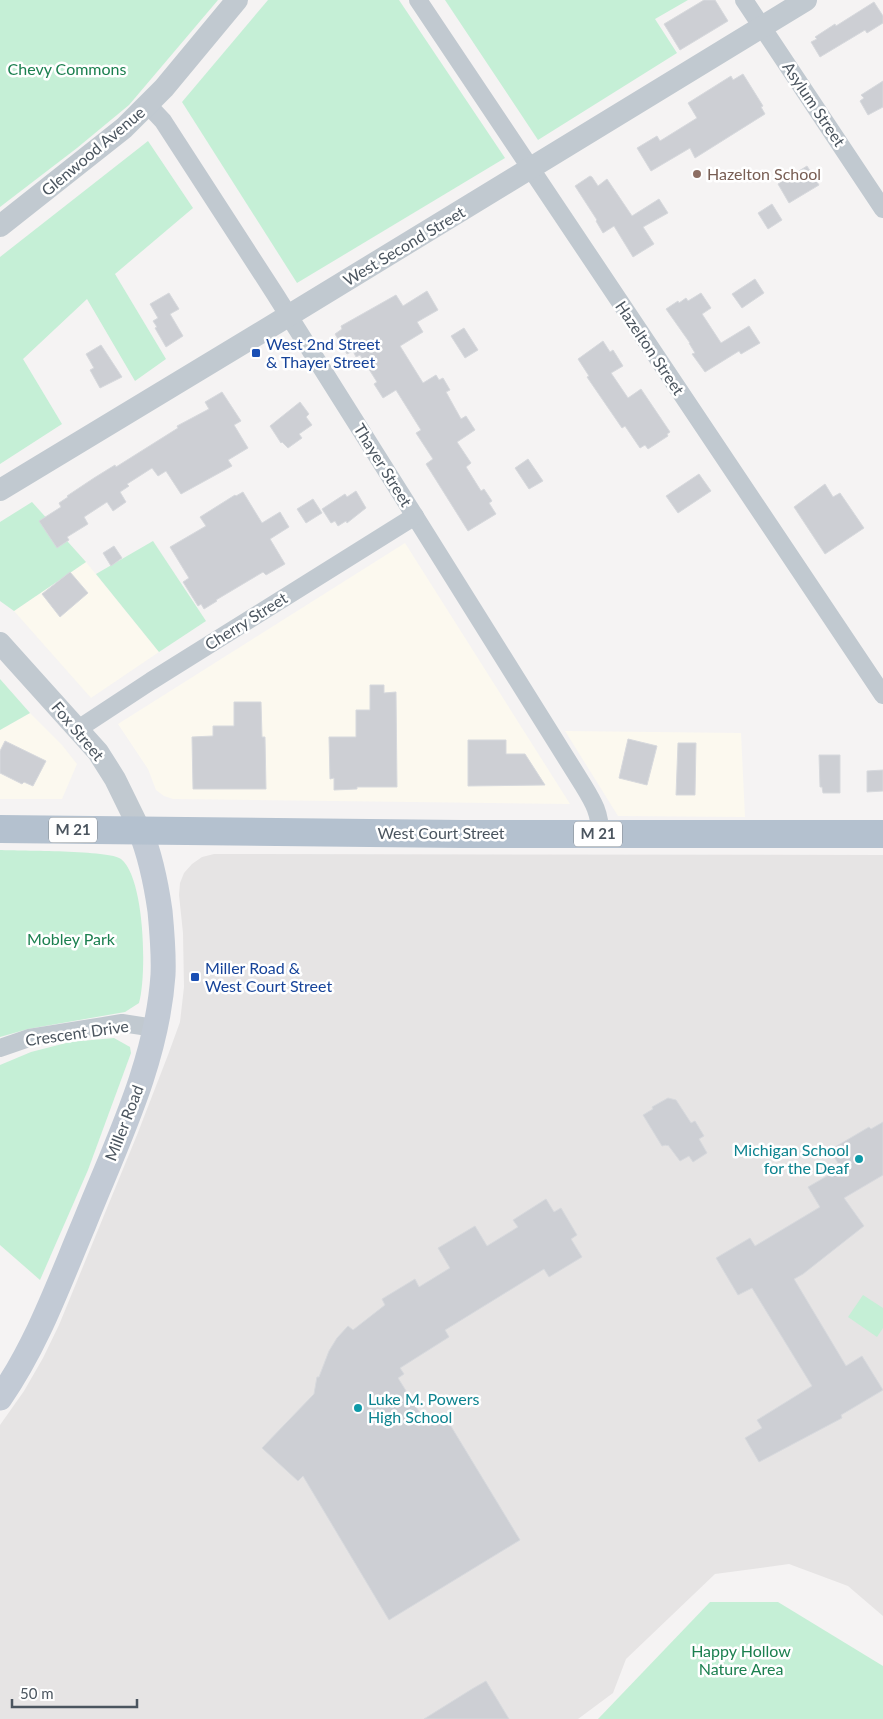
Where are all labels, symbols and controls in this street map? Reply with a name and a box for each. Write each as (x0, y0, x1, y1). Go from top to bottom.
street label: Asylum Street (779, 58, 850, 150)
park label: Chevy Commons (8, 59, 127, 78)
street label: Glenwood Avenue (37, 102, 148, 199)
place label: Hazelton School (707, 164, 821, 183)
marker: Hazelton School (691, 168, 703, 180)
street label: West Second Street (339, 202, 468, 289)
street label: Hazelton Street (612, 297, 689, 398)
place label: West 2nd Street & Thayer Street (266, 334, 381, 371)
marker: West 2nd Street & Thayer Street (250, 347, 262, 359)
street label: Thayer Street (350, 420, 417, 510)
street label: Cherry Street (201, 588, 291, 653)
street label: Fox Street (48, 697, 109, 764)
road number: M 21 (49, 818, 97, 842)
road number: M 21 (574, 822, 622, 846)
street label: West Court Street (377, 823, 505, 842)
park label: Mobley Park (27, 929, 116, 948)
place label: Miller Road & West Court Street (205, 958, 332, 995)
marker: Miller Road & West Court Street (189, 971, 201, 983)
street label: Crescent Drive (24, 1016, 130, 1049)
street label: Miller Road (100, 1082, 147, 1163)
place label: Michigan School for the Deaf (734, 1140, 849, 1177)
marker: Michigan School for the Deaf (853, 1153, 865, 1165)
place label: Luke M. Powers High School (368, 1389, 479, 1426)
marker: Luke M. Powers High School (352, 1402, 364, 1414)
park label: Happy Hollow Nature Area (691, 1641, 791, 1678)
scale bar (12, 1676, 138, 1708)
text: 50 m (20, 1684, 54, 1702)

